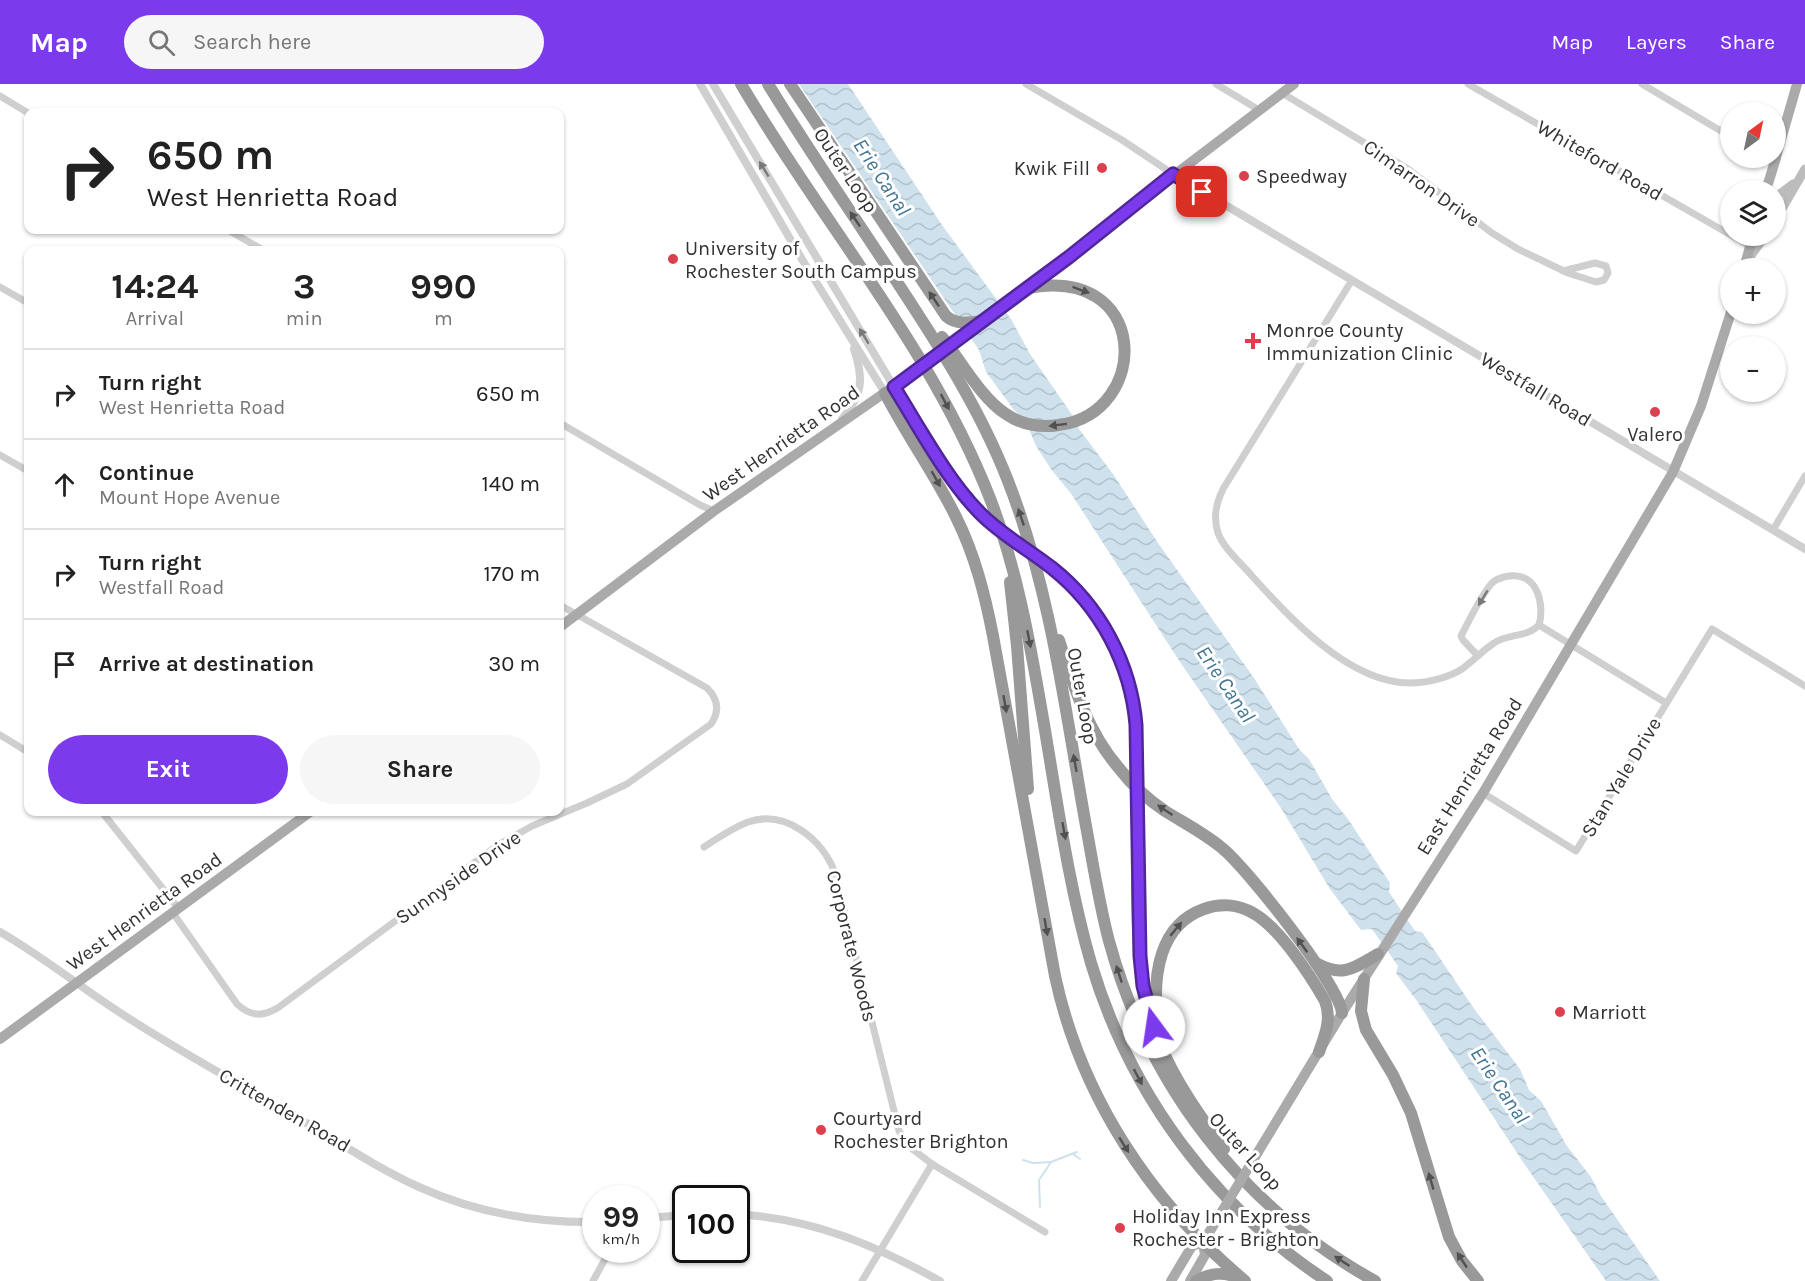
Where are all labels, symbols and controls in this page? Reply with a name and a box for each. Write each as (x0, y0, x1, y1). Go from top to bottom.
search box (124, 15, 544, 69)
text: Map (30, 26, 88, 59)
icon: search (145, 26, 178, 59)
text: Search here (193, 29, 311, 55)
text: Map (1551, 30, 1593, 54)
text: Layers (1626, 30, 1687, 54)
text: Share (1720, 30, 1775, 54)
north arrow (1720, 102, 1786, 168)
map controls (1720, 102, 1786, 402)
street label: Whiteford Road (1533, 115, 1667, 206)
street label: Outer Loop (809, 123, 882, 217)
text: 650 m (147, 130, 274, 180)
icon: right (48, 132, 126, 210)
water label: Erie Canal (848, 134, 916, 220)
street label: Cimarron Drive (1359, 135, 1484, 232)
place label: Kwik Fill (1014, 157, 1090, 180)
one-way arrow (759, 160, 769, 177)
marker: Kwik Fill (1095, 161, 1109, 175)
place label: Speedway (1256, 165, 1347, 188)
pin (1176, 166, 1227, 217)
marker: Speedway (1237, 169, 1251, 183)
icon: arrive (1185, 175, 1218, 208)
button: layers (1720, 180, 1786, 246)
text: West Henrietta Road (147, 181, 399, 213)
one-way arrow (850, 211, 861, 227)
place label: University of Rochester South Campus (685, 237, 917, 283)
marker: University of Rochester South Campus (666, 252, 680, 266)
button: + (1720, 258, 1786, 324)
text: 14:24 (111, 265, 199, 307)
text: 3 (293, 265, 315, 307)
text: 990 (410, 265, 477, 307)
one-way arrow (1072, 286, 1090, 296)
one-way arrow (929, 291, 940, 307)
text: Arrival (126, 307, 184, 330)
text: min (286, 307, 323, 330)
text: m (434, 307, 453, 330)
place label: Monroe County Immunization Clinic (1266, 319, 1453, 365)
one-way arrow (859, 327, 869, 344)
marker: Monroe County Immunization Clinic (1244, 332, 1262, 350)
button: − (1720, 336, 1786, 402)
street label: Westfall Road (1476, 347, 1595, 432)
text: Turn right (99, 370, 202, 396)
icon: right (48, 378, 81, 411)
text: 650 m (476, 381, 540, 407)
street label: West Henrietta Road (698, 381, 864, 506)
one-way arrow (940, 394, 950, 411)
text: West Henrietta Road (99, 396, 285, 419)
marker: Valero (1648, 405, 1662, 419)
one-way arrow (1048, 420, 1067, 430)
place label: Valero (1627, 423, 1683, 446)
text: Continue (99, 460, 194, 486)
icon: ahead (48, 468, 81, 501)
text: 140 m (482, 471, 540, 497)
one-way arrow (931, 471, 941, 488)
text: Mount Hope Avenue (99, 486, 280, 509)
one-way arrow (1016, 508, 1026, 526)
text: Turn right (99, 550, 202, 576)
icon: right (48, 558, 81, 591)
text: 170 m (484, 561, 540, 587)
text: Westfall Road (99, 576, 224, 599)
one-way arrow (1478, 590, 1488, 607)
one-way arrow (1025, 630, 1034, 649)
water label: Erie Canal (1192, 641, 1260, 727)
street label: Outer Loop (1063, 646, 1102, 746)
icon: arrive (48, 648, 81, 681)
text: Arrive at destination (99, 651, 314, 677)
text: 30 m (488, 651, 540, 677)
street label: East Henrietta Road (1412, 693, 1527, 859)
one-way arrow (1001, 695, 1010, 714)
street label: Stan Yale Drive (1577, 713, 1666, 841)
button: Exit (48, 735, 288, 804)
button: Share (300, 735, 540, 804)
one-way arrow (1070, 753, 1079, 772)
one-way arrow (1157, 804, 1173, 816)
one-way arrow (1059, 822, 1068, 841)
street label: Sunnyside Drive (391, 826, 525, 929)
street label: West Henrietta Road (62, 847, 226, 975)
street label: Corporate Woods (822, 868, 881, 1024)
one-way arrow (1042, 917, 1051, 936)
one-way arrow (1169, 922, 1182, 937)
one-way arrow (1296, 938, 1308, 954)
one-way arrow (1114, 965, 1123, 983)
position arrow (1122, 995, 1186, 1059)
place label: Marriott (1572, 1001, 1647, 1024)
marker: Marriott (1553, 1005, 1567, 1019)
water label: Erie Canal (1466, 1042, 1534, 1128)
street label: Crittenden Road (215, 1064, 355, 1157)
one-way arrow (1133, 1069, 1143, 1086)
place label: Courtyard Rochester Brighton (833, 1107, 1009, 1153)
street label: Outer Loop (1204, 1107, 1287, 1195)
marker: Courtyard Rochester Brighton (814, 1123, 828, 1137)
one-way arrow (1119, 1137, 1130, 1153)
one-way arrow (1426, 1172, 1436, 1190)
speed limit sign: 100 (672, 1185, 750, 1263)
text: 99 (603, 1199, 639, 1235)
place label: Holiday Inn Express Rochester - Brighton (1132, 1205, 1319, 1251)
marker: Holiday Inn Express Rochester - Brighton (1113, 1221, 1127, 1235)
text: km/h (602, 1230, 640, 1248)
one-way arrow (1456, 1252, 1467, 1268)
one-way arrow (1334, 1255, 1350, 1267)

